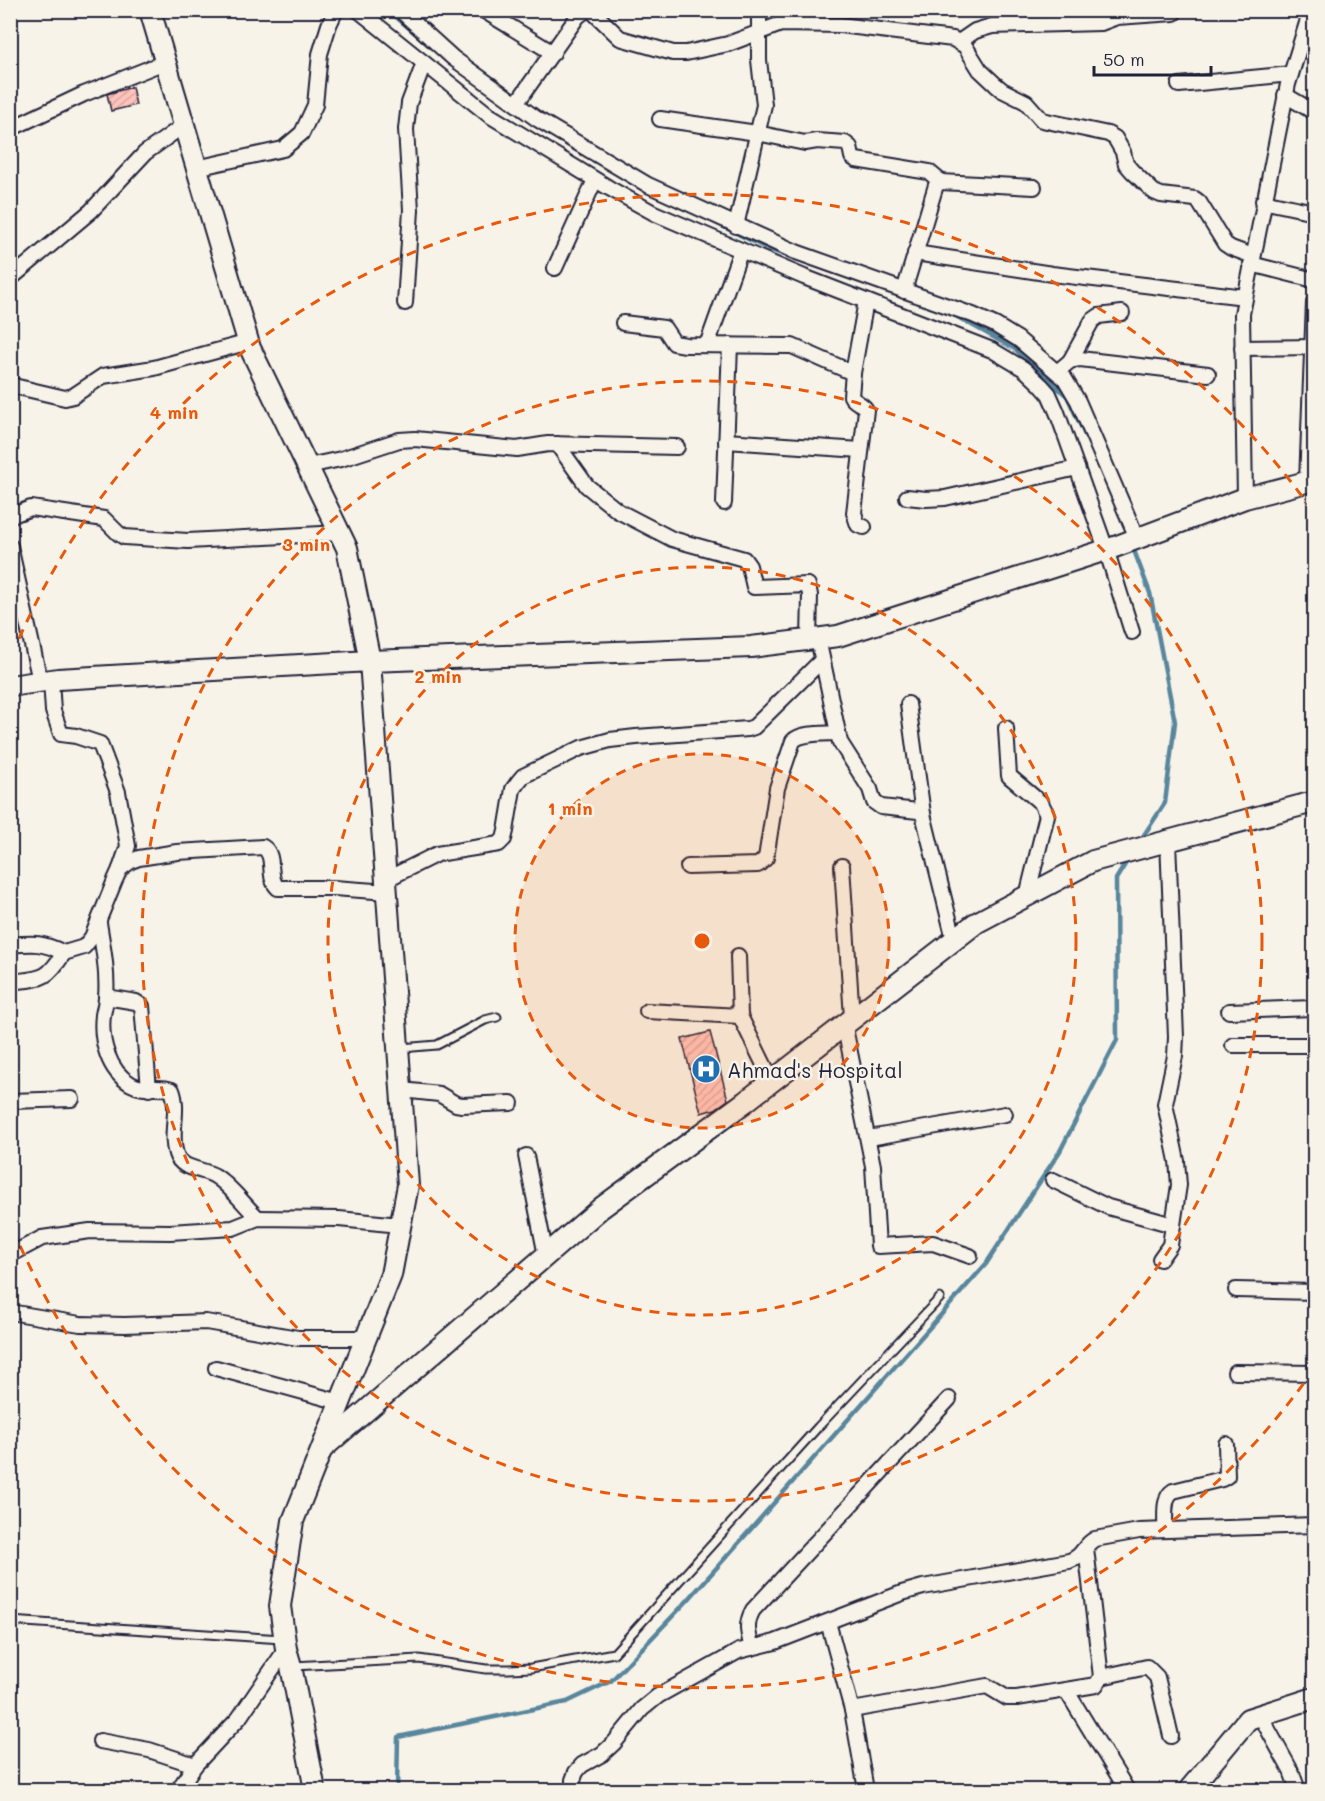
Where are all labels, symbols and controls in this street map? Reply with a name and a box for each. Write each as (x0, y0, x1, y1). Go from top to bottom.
scale bar (1094, 39, 1211, 77)
text: 50 m (1103, 47, 1145, 71)
text: 4 min (150, 400, 198, 424)
text: 3 min (282, 532, 330, 556)
text: 2 min (414, 664, 462, 688)
text: 1 min (547, 796, 593, 820)
centre of rings (692, 931, 712, 951)
hospital icon: Ahmad's Hospital (690, 1053, 722, 1085)
place label: Ahmad's Hospital (727, 1056, 903, 1083)

